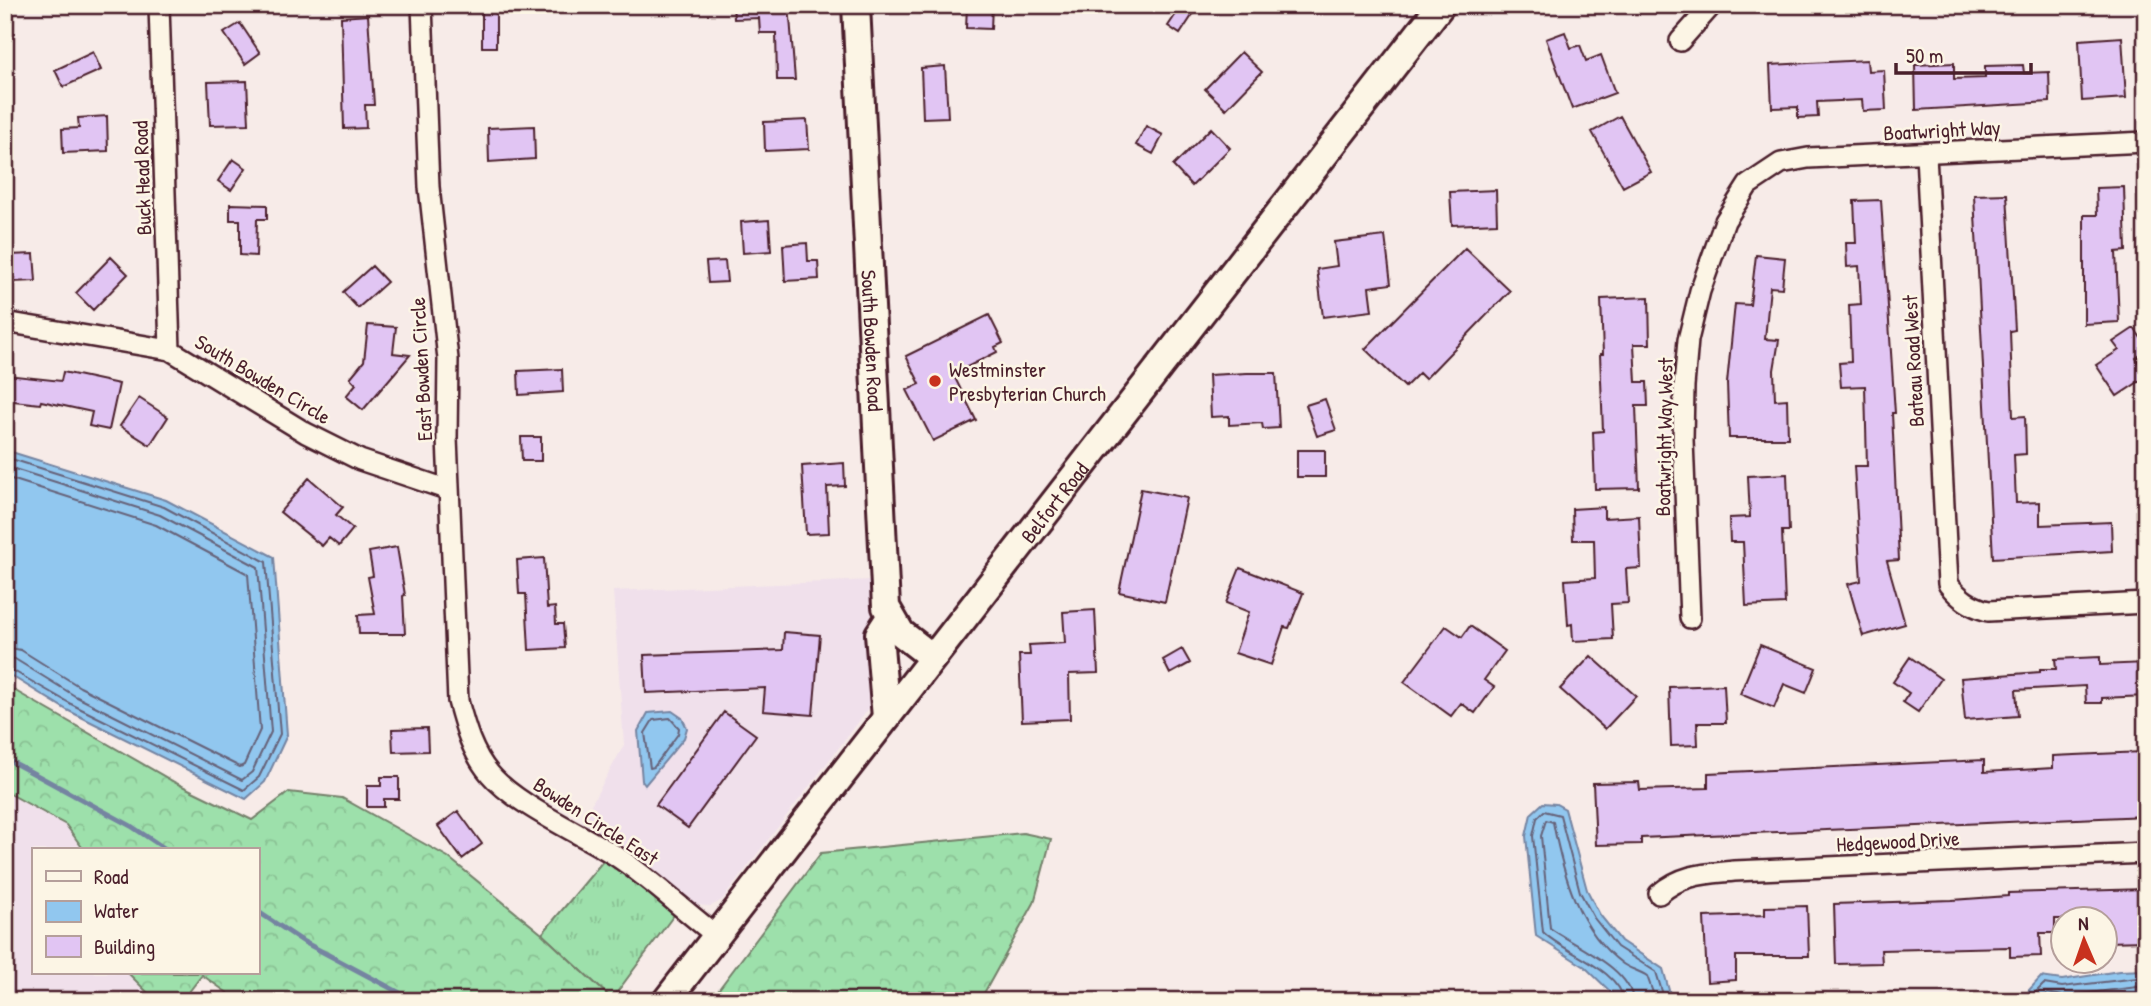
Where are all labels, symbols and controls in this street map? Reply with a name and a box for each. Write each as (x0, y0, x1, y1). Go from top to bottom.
scale bar (1896, 32, 2030, 76)
text: 50 m (1906, 41, 1943, 70)
street label: Boatwright Way (1883, 112, 2001, 148)
street label: Buck Head Road (126, 120, 158, 236)
street label: South Bowden Road (855, 269, 891, 412)
street label: Bateau Road West (1895, 294, 1931, 428)
street label: East Bowden Circle (403, 296, 439, 442)
street label: South Bowden Circle (190, 327, 336, 431)
place label: Westminster Presbyterian Church (949, 355, 1106, 408)
street label: Boatwright Way West (1648, 357, 1680, 517)
marker: Westminster Presbyterian Church (927, 373, 943, 389)
street label: Belfort Road (1013, 456, 1095, 549)
street label: Bowden Circle East (528, 770, 665, 873)
street label: Hedgewood Drive (1836, 823, 1960, 859)
legend (32, 848, 259, 974)
text: Road (94, 862, 128, 891)
text: Water (94, 896, 139, 925)
north arrow (2050, 904, 2120, 974)
text: N (2078, 910, 2089, 936)
text: Building (94, 932, 155, 961)

